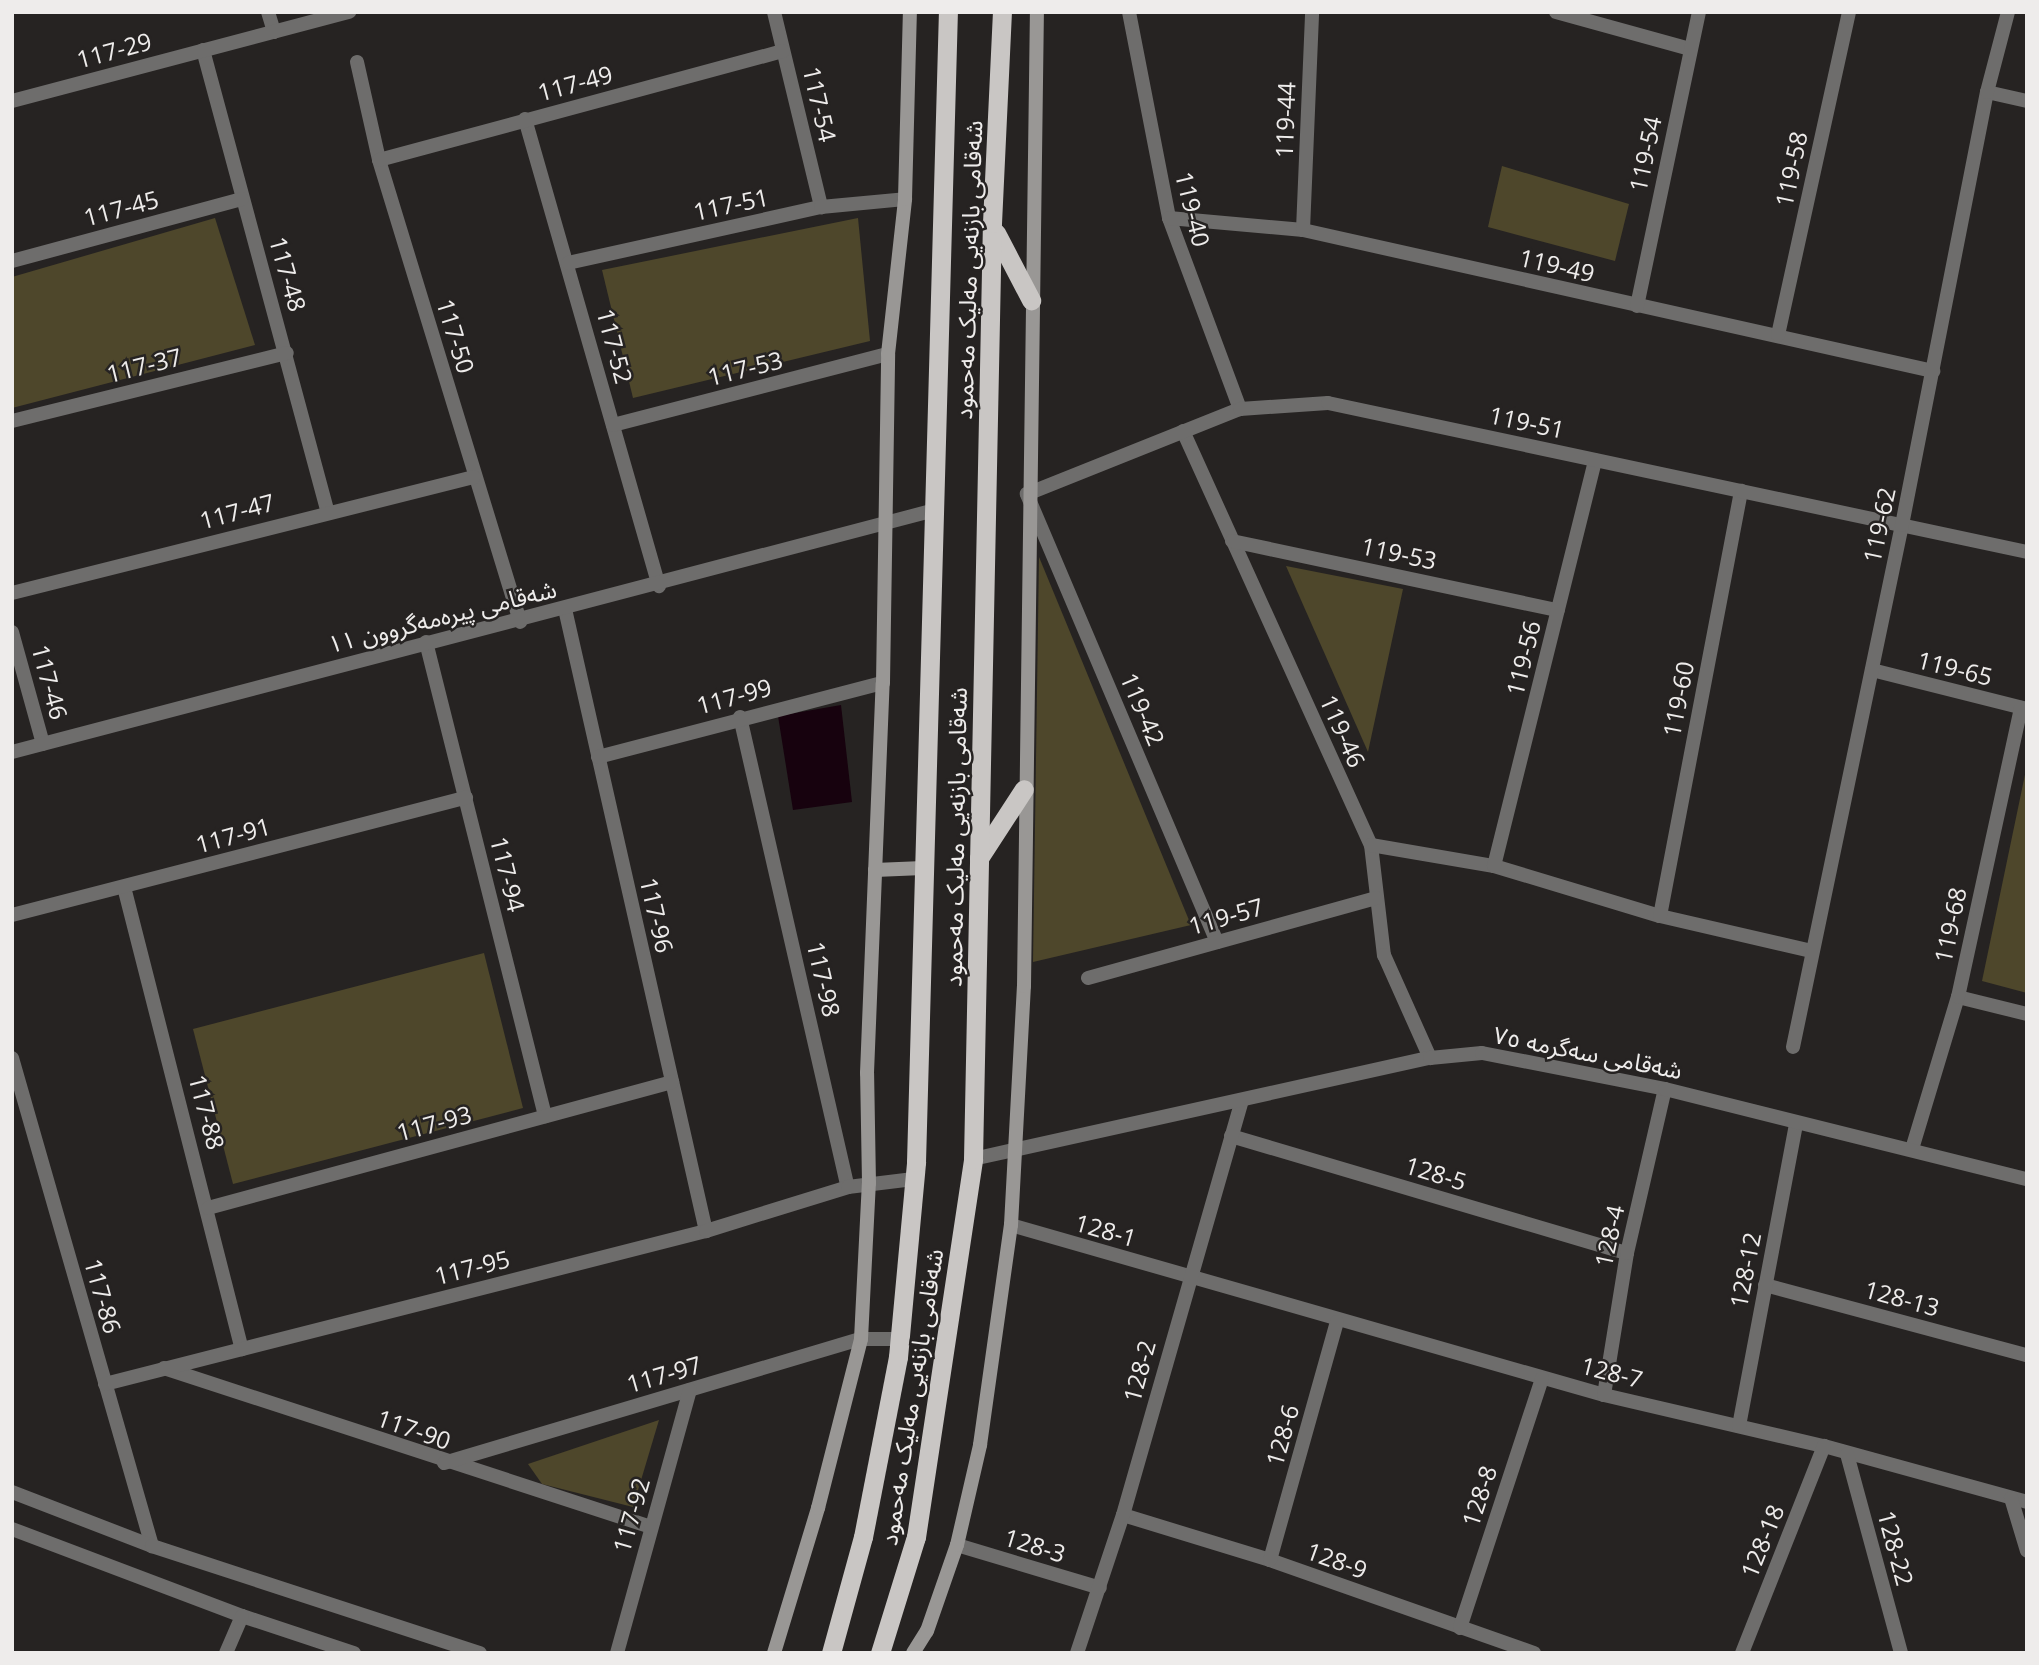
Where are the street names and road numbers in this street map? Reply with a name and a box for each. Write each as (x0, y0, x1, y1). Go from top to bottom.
street label: 117-29 (73, 26, 155, 74)
street label: 117-49 (534, 59, 616, 107)
street label: 117-54 (797, 64, 843, 144)
street label: 119-44 (1269, 81, 1301, 159)
street label: 119-54 (1623, 114, 1667, 194)
street label: شەقامی بازنەیی مەلیک مەحمود (948, 120, 988, 420)
street label: 119-58 (1769, 129, 1813, 209)
street label: 119-40 (1170, 168, 1216, 250)
street label: 117-51 (691, 182, 771, 226)
street label: 117-45 (80, 184, 162, 232)
street label: 117-48 (264, 233, 312, 315)
street label: 119-49 (1517, 242, 1597, 288)
street label: 117-50 (431, 295, 481, 377)
street label: 117-52 (591, 305, 639, 387)
street label: 117-37 (103, 342, 185, 388)
street label: 117-53 (704, 345, 786, 391)
street label: 119-51 (1487, 400, 1567, 444)
street label: 119-62 (1857, 485, 1901, 565)
street label: 117-47 (196, 487, 278, 535)
street label: 119-53 (1359, 531, 1439, 575)
street label: شەقامی پیرەمەگروون ١١ (325, 574, 559, 658)
street label: 119-56 (1500, 617, 1546, 699)
street label: 117-46 (26, 641, 74, 723)
street label: 119-65 (1914, 645, 1996, 691)
street label: 119-60 (1657, 659, 1699, 739)
street label: 119-42 (1115, 668, 1171, 750)
street label: 117-99 (693, 672, 775, 720)
street label: شەقامی بازنەیی مەلیک مەحمود (938, 687, 972, 987)
street label: 119-46 (1314, 690, 1372, 772)
street label: 117-91 (192, 811, 274, 859)
street label: 117-94 (485, 833, 531, 915)
street label: 117-96 (634, 875, 680, 955)
street label: 119-68 (1928, 885, 1972, 965)
street label: 119-57 (1185, 892, 1267, 940)
street label: 117-98 (801, 939, 847, 1019)
street label: شەقامی سەگرمە ٧٥ (1491, 1020, 1685, 1084)
street label: 117-88 (183, 1071, 231, 1153)
street label: 117-93 (393, 1099, 475, 1147)
street label: 128-5 (1402, 1150, 1470, 1196)
street label: 128-4 (1588, 1202, 1630, 1270)
street label: 128-1 (1072, 1208, 1140, 1252)
street label: 128-12 (1724, 1230, 1766, 1310)
street label: 117-95 (431, 1244, 513, 1290)
street label: شەقامی بازنەیی مەلیک مەحمود (873, 1247, 949, 1547)
street label: 117-86 (79, 1255, 127, 1337)
street label: 128-13 (1861, 1274, 1943, 1322)
street label: 128-2 (1117, 1337, 1161, 1405)
street label: 117-97 (623, 1350, 705, 1398)
street label: 128-7 (1578, 1350, 1646, 1394)
street label: 128-6 (1260, 1401, 1304, 1469)
street label: 117-90 (373, 1403, 455, 1455)
street label: 128-8 (1456, 1462, 1502, 1530)
street label: 117-92 (607, 1474, 655, 1556)
street label: 128-18 (1734, 1500, 1790, 1582)
street label: 128-22 (1872, 1507, 1920, 1589)
street label: 128-3 (1001, 1522, 1069, 1568)
street label: 128-9 (1303, 1536, 1371, 1584)

